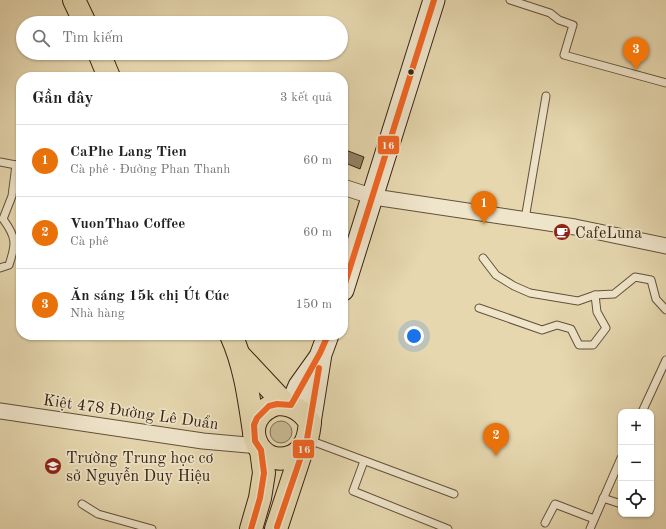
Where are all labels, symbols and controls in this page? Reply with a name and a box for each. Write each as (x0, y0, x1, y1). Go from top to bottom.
search box (16, 16, 348, 60)
icon: search (30, 27, 52, 49)
text: Tìm kiếm (62, 31, 124, 46)
pin: 3 (623, 37, 649, 70)
unlabelled marker (406, 67, 416, 77)
text: Gần đây (32, 90, 93, 107)
text: 3 kết quả (280, 91, 332, 104)
line badge: 16 (377, 135, 400, 155)
text: 16 (382, 141, 394, 152)
text: CaPhe Lang Tien (70, 145, 187, 160)
text: 1 (41, 154, 49, 167)
text: 60 m (303, 154, 332, 167)
text: Cà phê · Đường Phan Thanh (70, 163, 230, 176)
pin: 1 (471, 191, 497, 224)
text: VuonThao Coffee (70, 217, 185, 232)
cafe icon: CafeLuna (552, 222, 572, 242)
text: 2 (41, 226, 49, 239)
text: 60 m (303, 226, 332, 239)
place label: CafeLuna (575, 226, 642, 242)
text: Cà phê (70, 235, 109, 248)
text: Ăn sáng 15k chị Út Cúc (70, 289, 230, 304)
text: 3 (41, 298, 49, 311)
text: 150 m (295, 298, 332, 311)
text: Nhà hàng (70, 307, 125, 320)
your location (404, 326, 424, 346)
street label: Kiệt 478 Đường Lê Duẩn (42, 391, 220, 433)
map controls (618, 409, 654, 517)
button: + (618, 409, 654, 445)
pin: 2 (483, 423, 509, 456)
line badge: 16 (292, 439, 315, 459)
text: 16 (298, 445, 310, 456)
button: − (618, 445, 654, 481)
place label: Trường Trung học cơ sở Nguyễn Duy Hiệu (66, 451, 214, 485)
school or university icon: Trường Trung học cơ sở Nguyễn Duy Hiệu (43, 456, 63, 476)
button: locate (618, 481, 654, 517)

